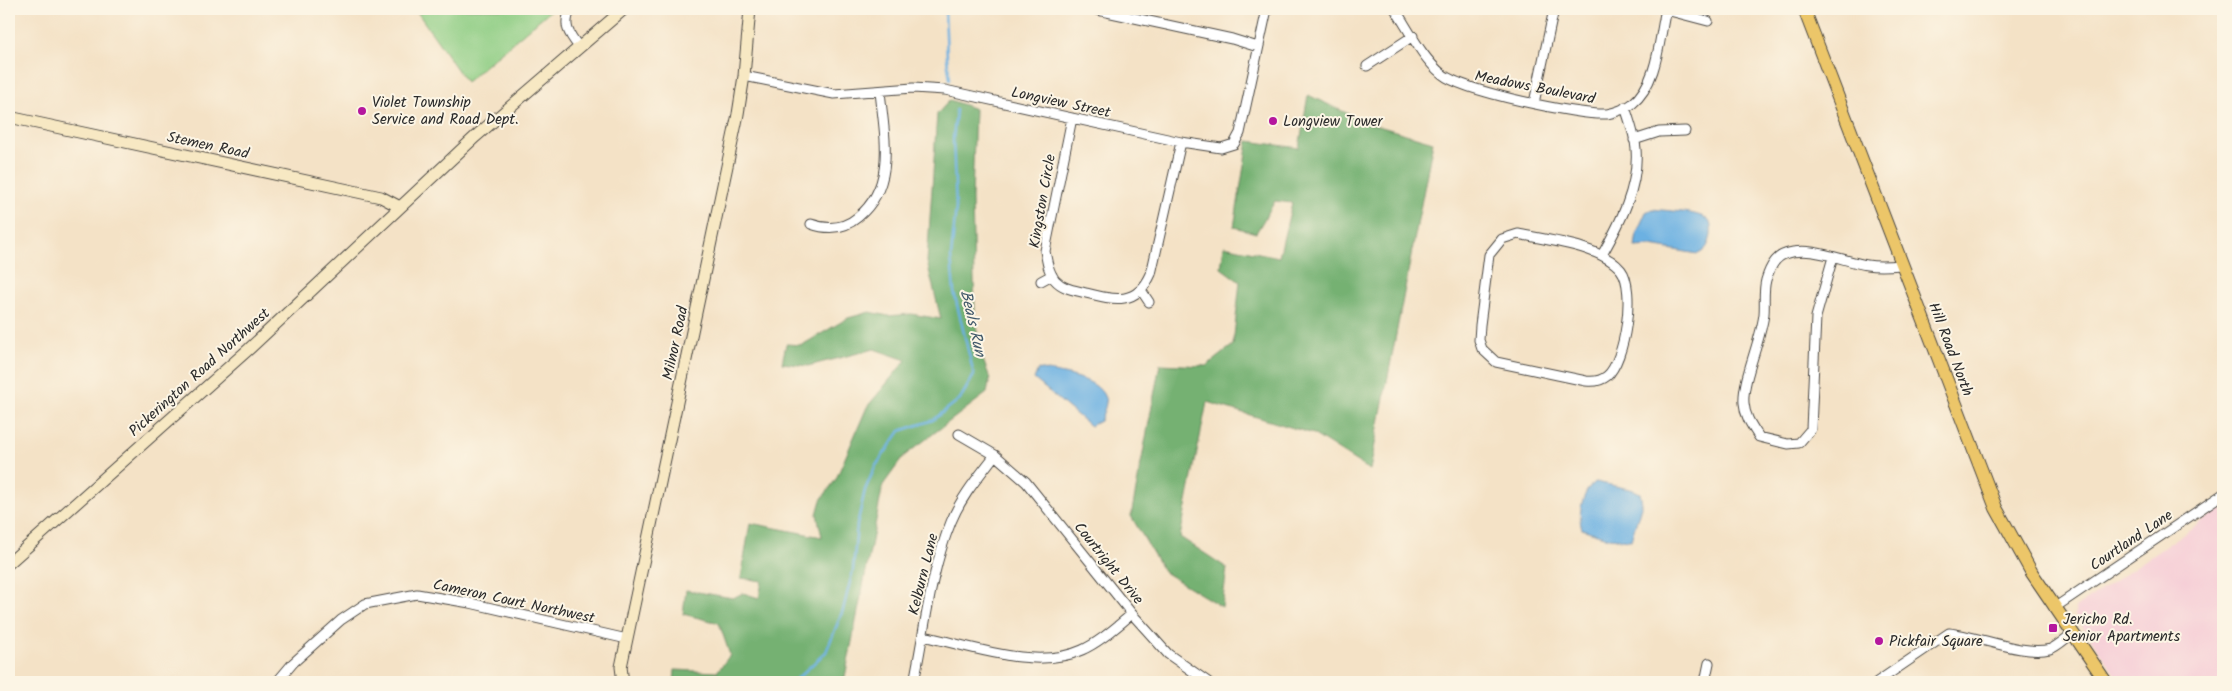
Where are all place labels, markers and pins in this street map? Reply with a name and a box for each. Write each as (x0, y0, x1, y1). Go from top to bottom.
place label: Violet Township Service and Road Dept. (372, 91, 519, 132)
marker: Violet Township Service and Road Dept. (356, 105, 368, 117)
place label: Longview Tower (1283, 110, 1384, 134)
marker: Longview Tower (1267, 115, 1279, 127)
place label: Jericho Rd. Senior Apartments (2063, 608, 2181, 649)
marker: Jericho Rd. Senior Apartments (2047, 622, 2059, 634)
place label: Pickfair Square (1889, 630, 1983, 654)
marker: Pickfair Square (1873, 635, 1885, 647)

